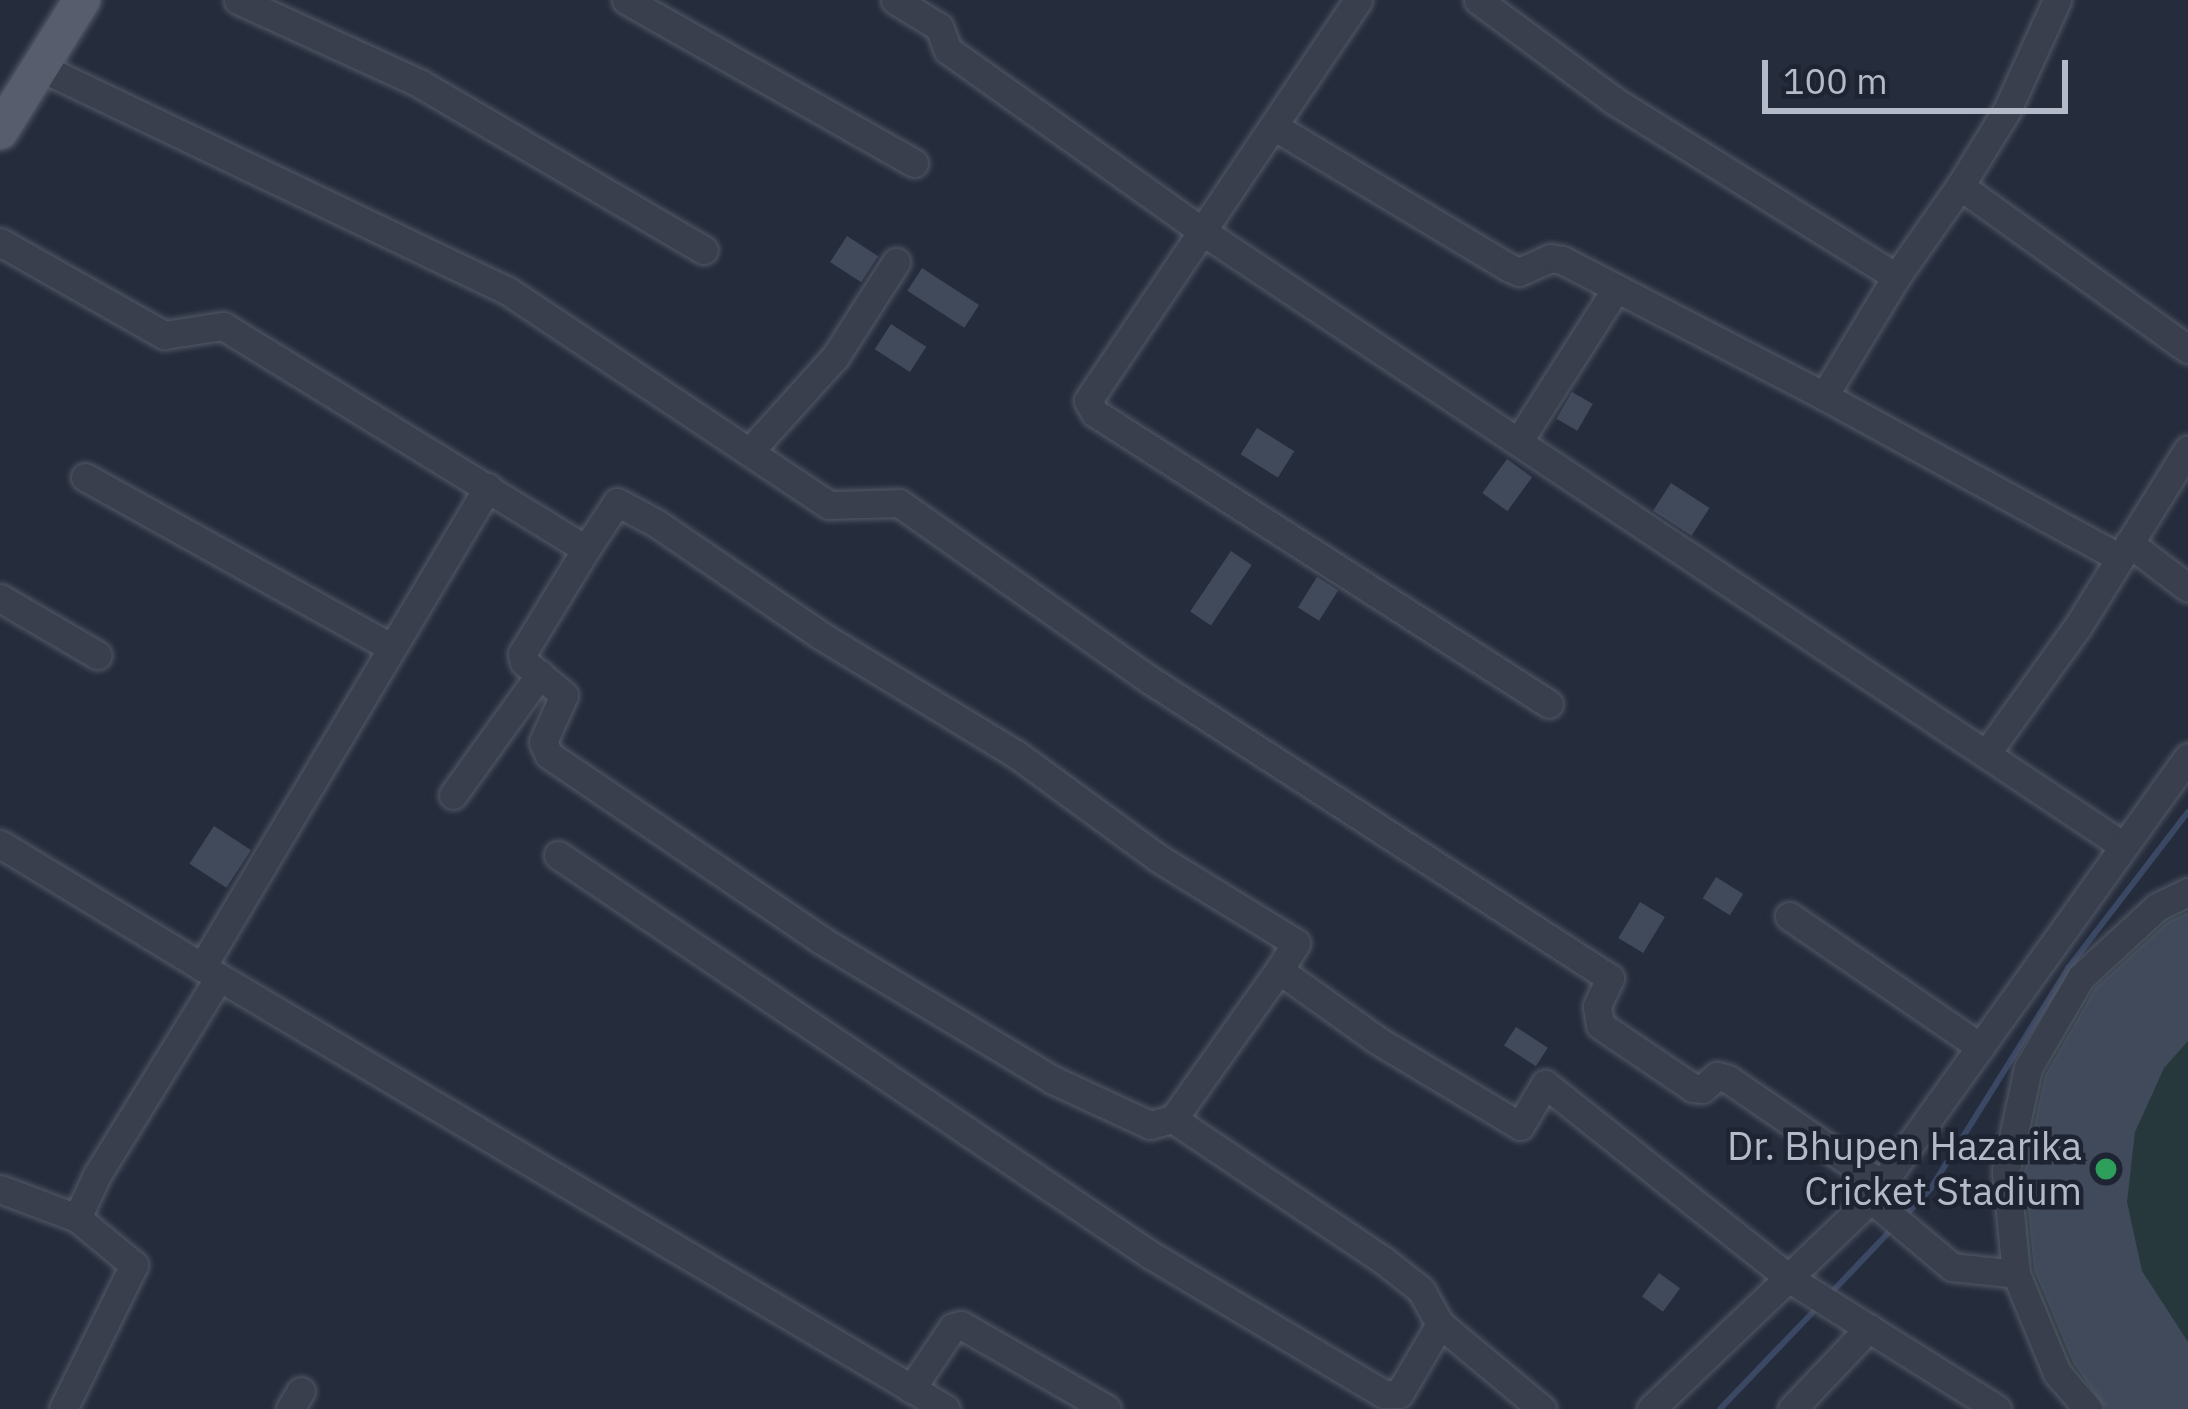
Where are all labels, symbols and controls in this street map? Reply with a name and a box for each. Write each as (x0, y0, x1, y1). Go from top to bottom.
scale bar (1768, 36, 2074, 110)
text: 100 m (1783, 57, 1888, 104)
place label: Dr. Bhupen Hazarika Cricket Stadium (1727, 1124, 2082, 1215)
marker: Dr. Bhupen Hazarika Cricket Stadium (2093, 1156, 2119, 1182)

